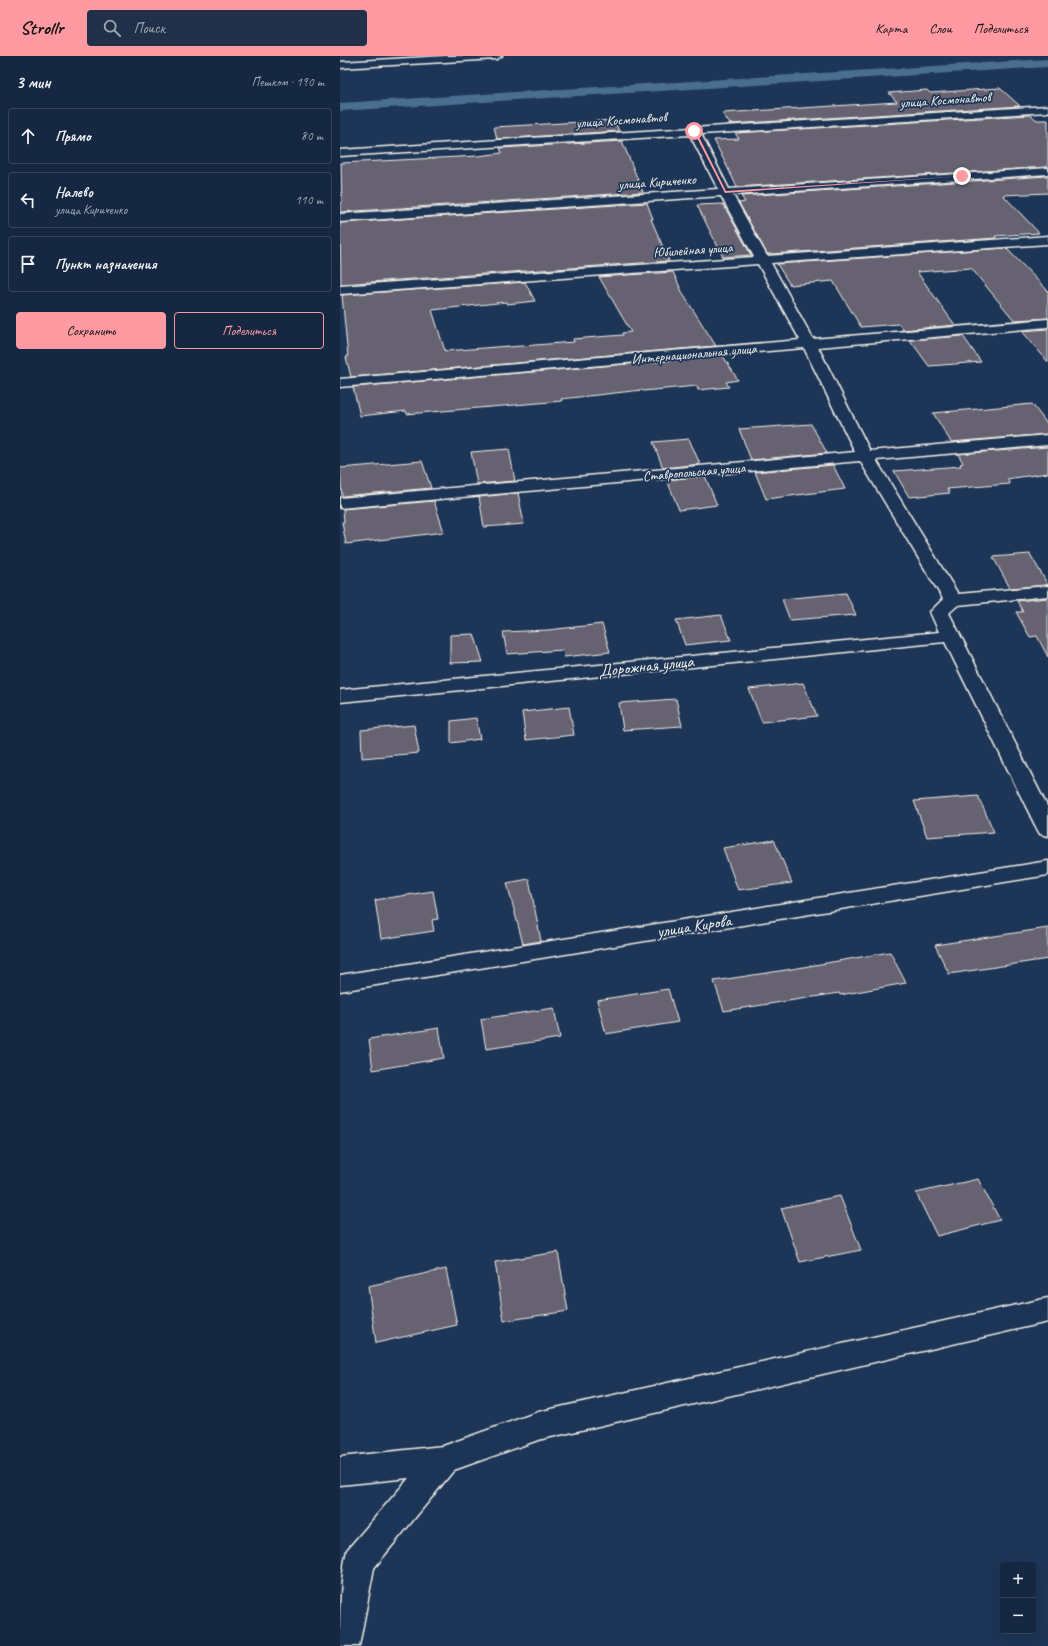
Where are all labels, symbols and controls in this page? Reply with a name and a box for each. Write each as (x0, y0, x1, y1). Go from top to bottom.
search box (87, 10, 367, 46)
text: Strollr (20, 16, 63, 40)
icon: search (101, 17, 123, 39)
text: Поиск (133, 19, 165, 38)
text: Карта (875, 20, 907, 37)
text: Слои (929, 20, 952, 37)
text: Поделиться (974, 20, 1028, 37)
text: 3 мин (16, 72, 51, 93)
text: Пешком · 190 m (251, 74, 324, 90)
street label: улица Космонавтов (898, 88, 994, 112)
street label: улица Космонавтов (574, 108, 670, 132)
route start (685, 122, 703, 140)
icon: ahead (17, 125, 39, 147)
text: Прямо (55, 127, 91, 146)
text: 80 m (301, 128, 323, 144)
route end (953, 167, 971, 185)
street label: улица Кириченко (617, 171, 698, 193)
text: Налево (55, 183, 93, 202)
icon: left (17, 189, 39, 211)
text: 110 m (295, 192, 323, 208)
text: улица Кириченко (55, 202, 127, 218)
street label: Юбилейная улица (653, 239, 735, 261)
icon: arrive (17, 253, 39, 275)
text: Пункт назначения (55, 255, 157, 274)
button: Сохранить (16, 312, 166, 349)
button: Поделиться (174, 312, 324, 349)
street label: Интернациональная улица (631, 340, 758, 368)
street label: Ставропольская улица (642, 459, 747, 485)
street label: Дорожная улица (597, 650, 696, 681)
street label: улица Кирова (654, 909, 735, 942)
map controls (1000, 1562, 1036, 1634)
button: + (1000, 1562, 1036, 1598)
button: − (1000, 1598, 1036, 1634)

